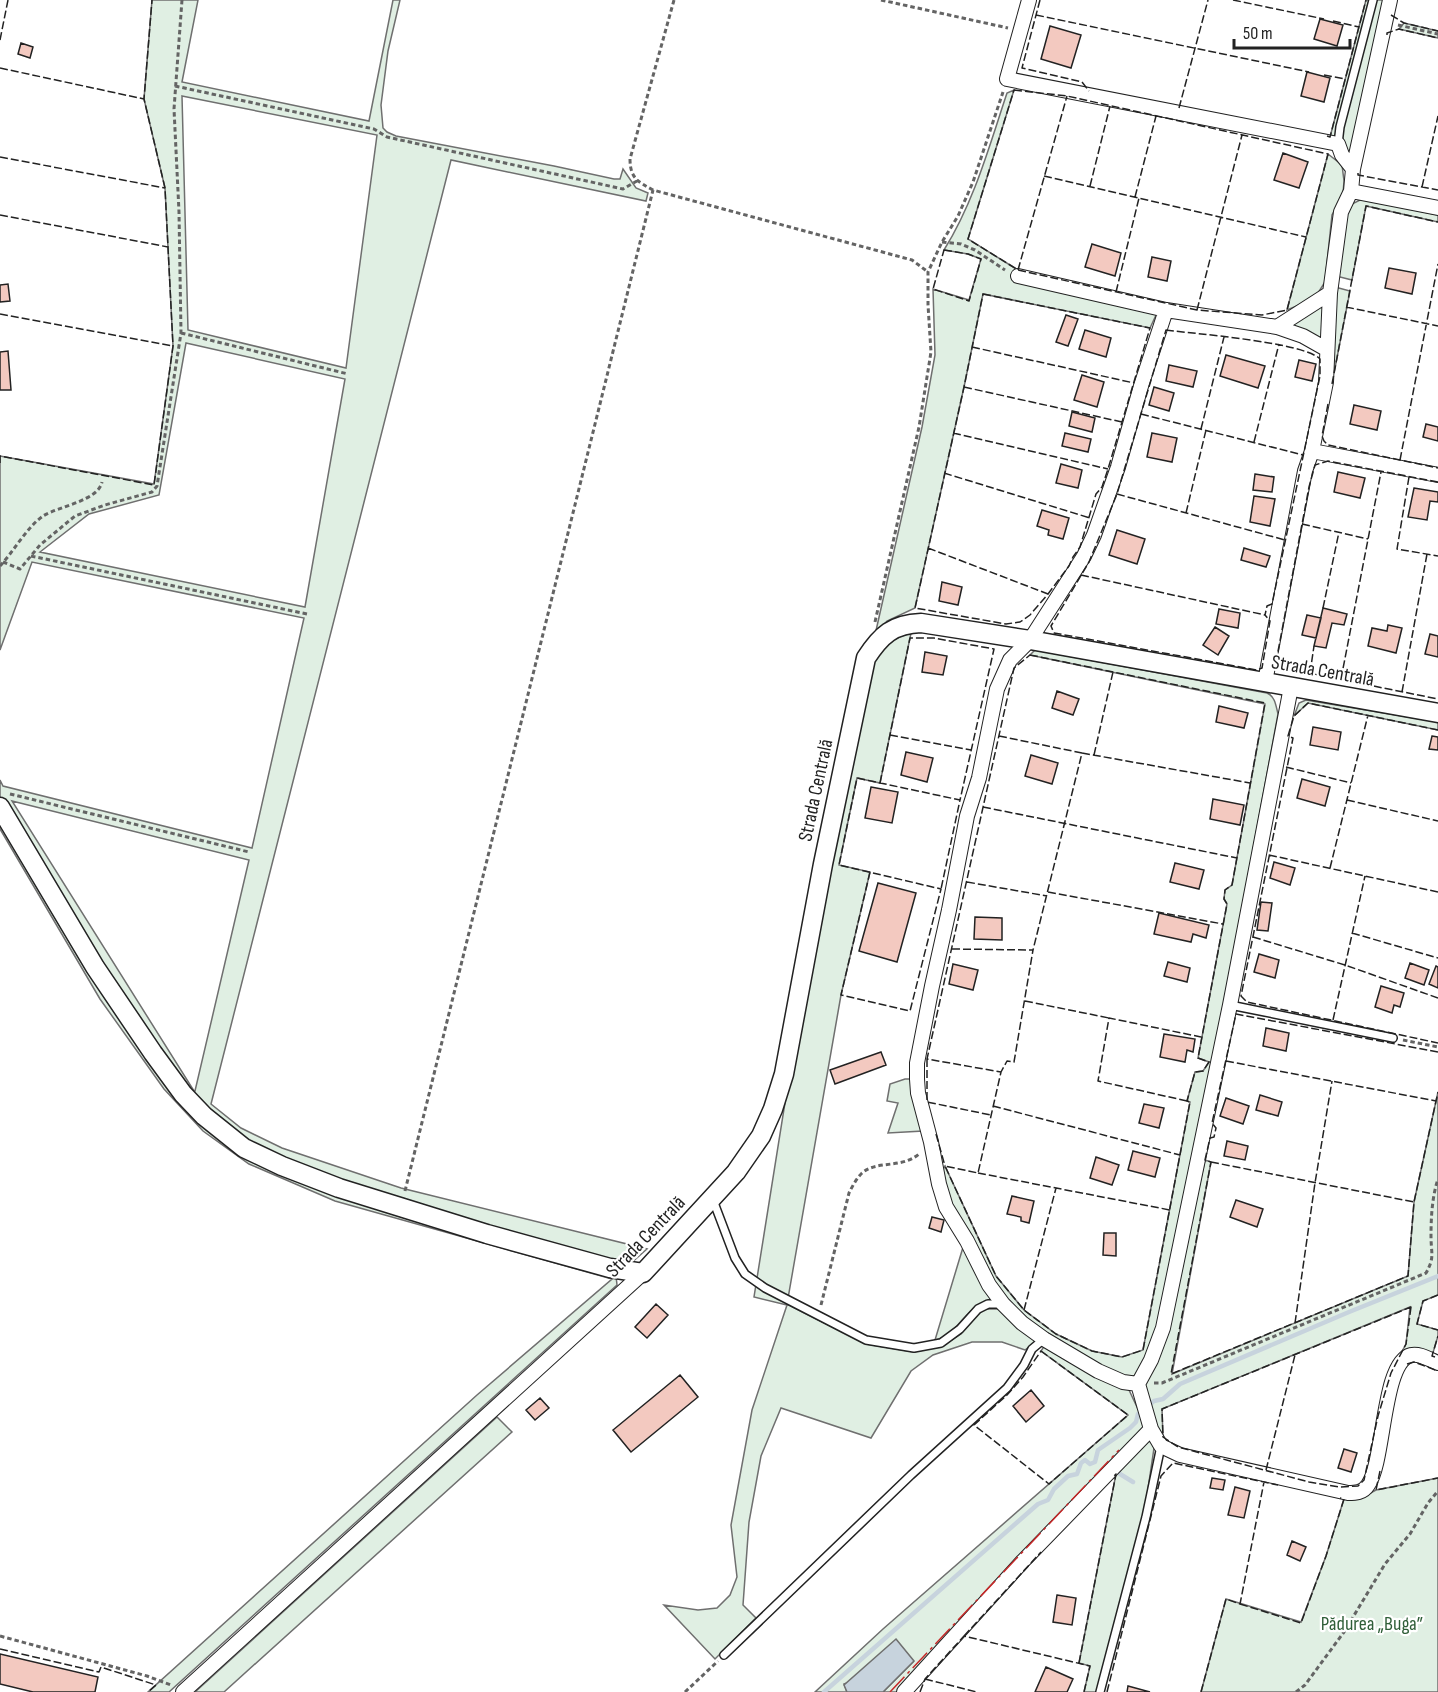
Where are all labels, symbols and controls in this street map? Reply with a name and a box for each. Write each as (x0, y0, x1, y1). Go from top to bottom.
scale bar (1234, 12, 1350, 50)
text: 50 m (1243, 23, 1273, 44)
street label: Strada Centrală (1270, 650, 1376, 692)
street label: Strada Centrală (793, 737, 839, 844)
street label: Strada Centrală (601, 1191, 690, 1282)
park label: Pădurea „Buga” (1321, 1612, 1423, 1636)

